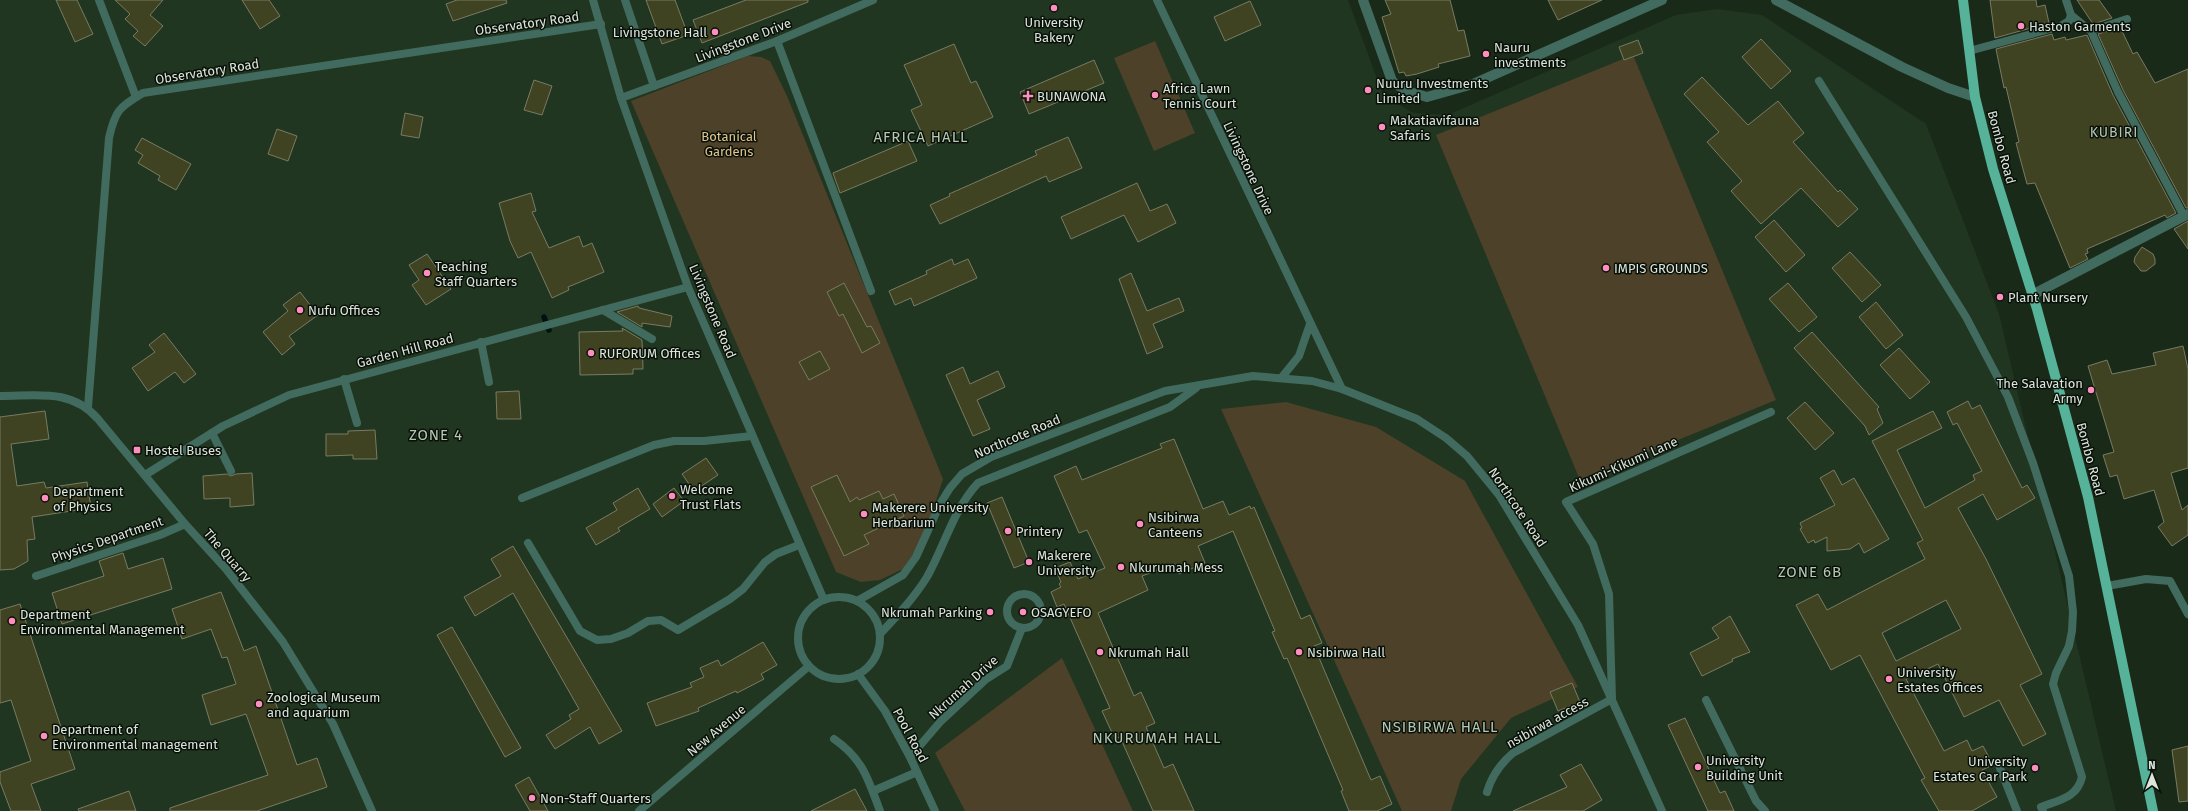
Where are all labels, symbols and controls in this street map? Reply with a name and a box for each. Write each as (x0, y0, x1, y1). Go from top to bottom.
marker: University Bakery (1049, 3, 1059, 13)
street label: Observatory Road (474, 9, 580, 38)
street label: Livingstone Drive (693, 15, 793, 66)
place label: University Bakery (1025, 15, 1084, 45)
place label: Haston Garments (2029, 19, 2131, 34)
marker: Haston Garments (2016, 21, 2026, 31)
place label: Livingstone Hall (613, 25, 707, 40)
marker: Livingstone Hall (710, 27, 720, 37)
place label: Nauru investments (1494, 40, 1566, 70)
marker: Nauru investments (1481, 49, 1491, 59)
street label: Observatory Road (154, 56, 260, 87)
place label: Nuuru Investments Limited (1376, 76, 1488, 106)
place label: Africa Lawn Tennis Court (1163, 81, 1237, 111)
marker: Nuuru Investments Limited (1363, 85, 1373, 95)
place label: BUNAWONA (1037, 89, 1106, 104)
marker: BUNAWONA (1022, 90, 1034, 102)
marker: Africa Lawn Tennis Court (1150, 90, 1160, 100)
street label: Bombo Road (1985, 109, 2019, 185)
place label: Makatiavifauna Safaris (1390, 113, 1479, 143)
street label: Livingstone Drive (1220, 119, 1277, 217)
marker: Makatiavifauna Safaris (1377, 122, 1387, 132)
district label: KUBIRI (2090, 124, 2138, 141)
district label: AFRICA HALL (873, 128, 969, 146)
park label: Botanical Gardens (701, 129, 757, 159)
place label: Teaching Staff Quarters (435, 259, 517, 289)
place label: IMPIS GROUNDS (1614, 261, 1708, 276)
street label: Livingstone Road (686, 262, 739, 361)
marker: IMPIS GROUNDS (1601, 263, 1611, 273)
marker: Teaching Staff Quarters (422, 268, 432, 278)
place label: Plant Nursery (2008, 290, 2088, 305)
marker: Plant Nursery (1995, 292, 2005, 302)
place label: Nufu Offices (308, 303, 380, 318)
marker: Nufu Offices (295, 305, 305, 315)
street label: Garden Hill Road (355, 330, 455, 371)
place label: RUFORUM Offices (599, 346, 700, 361)
marker: RUFORUM Offices (586, 348, 596, 358)
place label: The Salavation Army (1997, 376, 2084, 406)
marker: The Salavation Army (2086, 385, 2096, 395)
street label: Northcote Road (972, 412, 1063, 461)
street label: Bombo Road (2074, 421, 2108, 497)
district label: ZONE 4 (409, 426, 463, 444)
street label: Kikumi-Kikumi Lane (1567, 434, 1680, 495)
place label: Hostel Buses (145, 443, 221, 458)
marker: Hostel Buses (132, 445, 142, 455)
street label: Northcote Road (1486, 465, 1550, 550)
place label: Welcome Trust Flats (680, 482, 741, 512)
place label: Department of Physics (53, 484, 124, 514)
marker: Welcome Trust Flats (667, 491, 677, 501)
marker: Department of Physics (40, 493, 50, 503)
place label: Makerere University Herbarium (872, 500, 989, 530)
marker: Makerere University Herbarium (859, 509, 869, 519)
place label: Nsibirwa Canteens (1148, 510, 1202, 540)
street label: Physics Department (49, 513, 165, 566)
marker: Nsibirwa Canteens (1135, 519, 1145, 529)
place label: Printery (1016, 524, 1063, 539)
street label: The Quarry (201, 526, 255, 585)
marker: Printery (1003, 526, 1013, 536)
place label: Makerere University (1037, 548, 1097, 578)
marker: Makerere University (1024, 557, 1034, 567)
place label: Nkurumah Mess (1129, 560, 1223, 575)
marker: Nkurumah Mess (1116, 562, 1126, 572)
district label: ZONE 6B (1778, 563, 1842, 581)
place label: Nkrumah Parking (881, 605, 982, 620)
place label: OSAGYEFO (1031, 605, 1092, 620)
place label: Department Environmental Management (20, 607, 185, 637)
marker: Nkrumah Parking (985, 607, 995, 617)
marker: OSAGYEFO (1018, 607, 1028, 617)
marker: Department Environmental Management (7, 616, 17, 626)
place label: Nkrumah Hall (1108, 645, 1189, 660)
place label: Nsibirwa Hall (1307, 645, 1385, 660)
marker: Nkrumah Hall (1095, 647, 1105, 657)
marker: Nsibirwa Hall (1294, 647, 1304, 657)
street label: Nkrumah Drive (926, 652, 1001, 722)
place label: University Estates Offices (1897, 665, 1983, 695)
marker: University Estates Offices (1884, 674, 1894, 684)
place label: Zoological Museum and aquarium (267, 690, 380, 720)
street label: nsibirwa access (1504, 694, 1591, 751)
marker: Zoological Museum and aquarium (254, 699, 264, 709)
street label: New Avenue (684, 702, 749, 759)
street label: Pool Road (890, 705, 931, 765)
district label: NSIBIRWA HALL (1381, 718, 1499, 736)
place label: Department of Environmental management (52, 722, 218, 752)
district label: NKURUMAH HALL (1093, 729, 1221, 747)
marker: Department of Environmental management (39, 731, 49, 741)
place label: University Building Unit (1706, 753, 1783, 783)
place label: University Estates Car Park (1933, 754, 2028, 784)
north arrow (2132, 755, 2172, 795)
text: N (2148, 759, 2156, 772)
marker: University Building Unit (1693, 762, 1703, 772)
marker: University Estates Car Park (2030, 763, 2040, 773)
place label: Non-Staff Quarters (540, 791, 651, 806)
marker: Non-Staff Quarters (527, 793, 537, 803)

